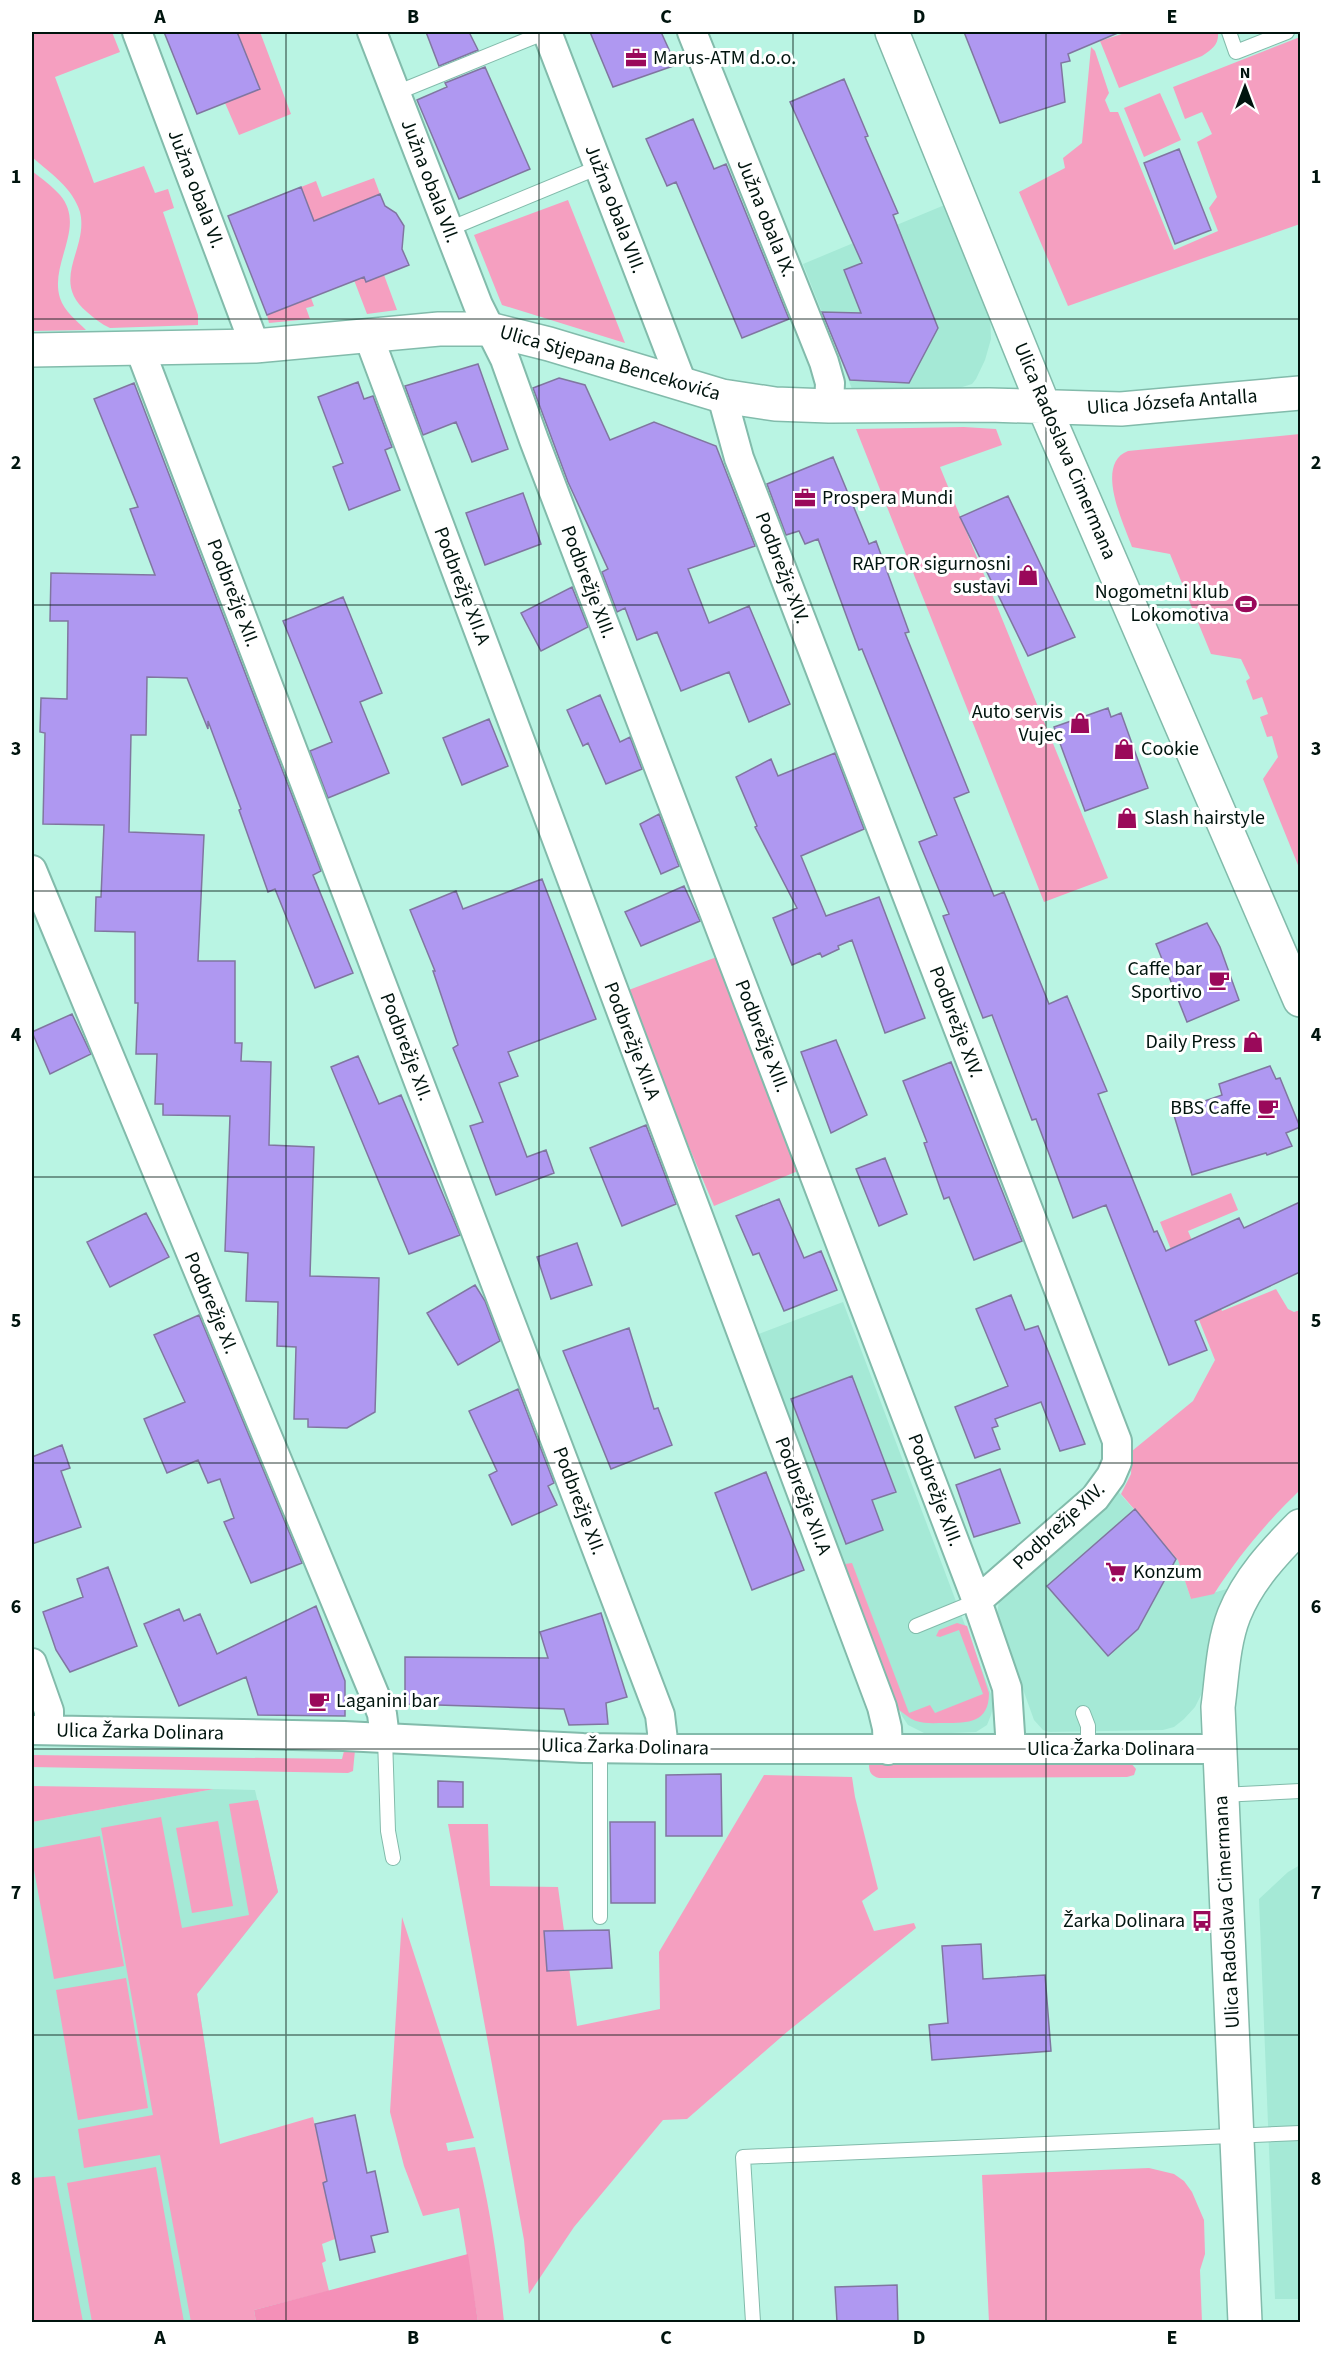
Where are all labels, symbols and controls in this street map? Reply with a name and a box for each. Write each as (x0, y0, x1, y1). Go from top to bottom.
text: A (153, 3, 166, 31)
text: B (407, 3, 419, 31)
text: C (660, 3, 672, 31)
text: D (913, 3, 925, 31)
text: E (1167, 3, 1177, 31)
place label: Marus-ATM d.o.o. (653, 44, 796, 72)
office icon: Marus-ATM d.o.o. (624, 46, 648, 70)
north arrow (1215, 57, 1275, 117)
text: N (1240, 62, 1250, 84)
street label: Južna obala VII. (394, 115, 466, 247)
street label: Južna obala VI. (160, 125, 232, 253)
street label: Južna obala VIII. (578, 141, 652, 277)
street label: Južna obala IX. (730, 155, 802, 281)
text: 1 (11, 163, 21, 191)
text: 1 (1311, 163, 1321, 191)
street label: Ulica Stjepana Bencekovića (496, 318, 724, 408)
street label: Ulica Radoslava Cimermana (1007, 338, 1123, 564)
street label: Ulica Józsefa Antalla (1086, 382, 1258, 422)
text: 2 (11, 449, 21, 477)
text: 2 (1311, 449, 1321, 477)
place label: Prospera Mundi (822, 484, 953, 512)
office icon: Prospera Mundi (793, 486, 817, 510)
street label: Podbrežje XIV. (748, 508, 816, 628)
street label: Podbrežje XIII. (554, 521, 622, 643)
street label: Podbrežje XII.A (427, 523, 497, 649)
street label: Podbrežje XII. (200, 535, 266, 651)
place label: RAPTOR sigurnosni sustavi (852, 550, 1011, 601)
shop icon: RAPTOR sigurnosni sustavi (1016, 563, 1040, 587)
place label: Nogometni klub Lokomotiva (1095, 578, 1229, 629)
sports icon: Nogometni klub Lokomotiva (1234, 592, 1258, 616)
place label: Auto servis Vujec (972, 698, 1063, 749)
shop icon: Auto servis Vujec (1068, 711, 1092, 735)
text: 3 (11, 735, 21, 763)
place label: Cookie (1141, 735, 1199, 763)
text: 3 (1311, 735, 1321, 763)
shop icon: Cookie (1112, 737, 1136, 761)
place label: Slash hairstyle (1144, 804, 1265, 832)
shop icon: Slash hairstyle (1115, 806, 1139, 830)
place label: Caffe bar Sportivo (1127, 955, 1202, 1006)
street label: Podbrežje XIV. (922, 962, 990, 1082)
cafe icon: Caffe bar Sportivo (1207, 968, 1231, 992)
street label: Podbrežje XIII. (728, 975, 796, 1097)
street label: Podbrežje XII.A (597, 978, 667, 1104)
street label: Podbrežje XII. (373, 989, 439, 1105)
text: 4 (11, 1021, 22, 1049)
text: 4 (1311, 1021, 1322, 1049)
place label: Daily Press (1146, 1028, 1236, 1056)
shop icon: Daily Press (1241, 1030, 1265, 1054)
place label: BBS Caffe (1170, 1094, 1251, 1122)
cafe icon: BBS Caffe (1256, 1096, 1280, 1120)
street label: Podbrežje XI. (177, 1248, 245, 1358)
text: 5 (11, 1307, 21, 1335)
text: 5 (1311, 1307, 1321, 1335)
street label: Podbrežje XIII. (901, 1429, 969, 1551)
street label: Podbrežje XII.A (768, 1433, 838, 1559)
street label: Podbrežje XII. (546, 1443, 612, 1559)
street label: Podbrežje XIV. (1007, 1476, 1111, 1576)
place label: Konzum (1133, 1558, 1202, 1586)
supermarket icon: Konzum (1104, 1560, 1128, 1584)
text: 6 (11, 1593, 21, 1621)
text: 6 (1311, 1593, 1321, 1621)
place label: Laganini bar (336, 1687, 439, 1715)
cafe icon: Laganini bar (307, 1689, 331, 1713)
street label: Ulica Žarka Dolinara (56, 1717, 224, 1747)
street label: Ulica Žarka Dolinara (541, 1732, 709, 1762)
street label: Ulica Žarka Dolinara (1027, 1735, 1195, 1763)
street label: Ulica Radoslava Cimermana (1207, 1795, 1247, 2029)
text: 7 (11, 1879, 21, 1907)
text: 7 (1311, 1879, 1321, 1907)
place label: Žarka Dolinara (1063, 1907, 1185, 1935)
bus stop icon: Žarka Dolinara (1190, 1909, 1214, 1933)
text: 8 (11, 2165, 21, 2193)
text: 8 (1311, 2165, 1321, 2193)
text: A (153, 2324, 166, 2352)
text: B (407, 2324, 419, 2352)
text: C (660, 2324, 672, 2352)
text: D (913, 2324, 925, 2352)
text: E (1167, 2324, 1177, 2352)

